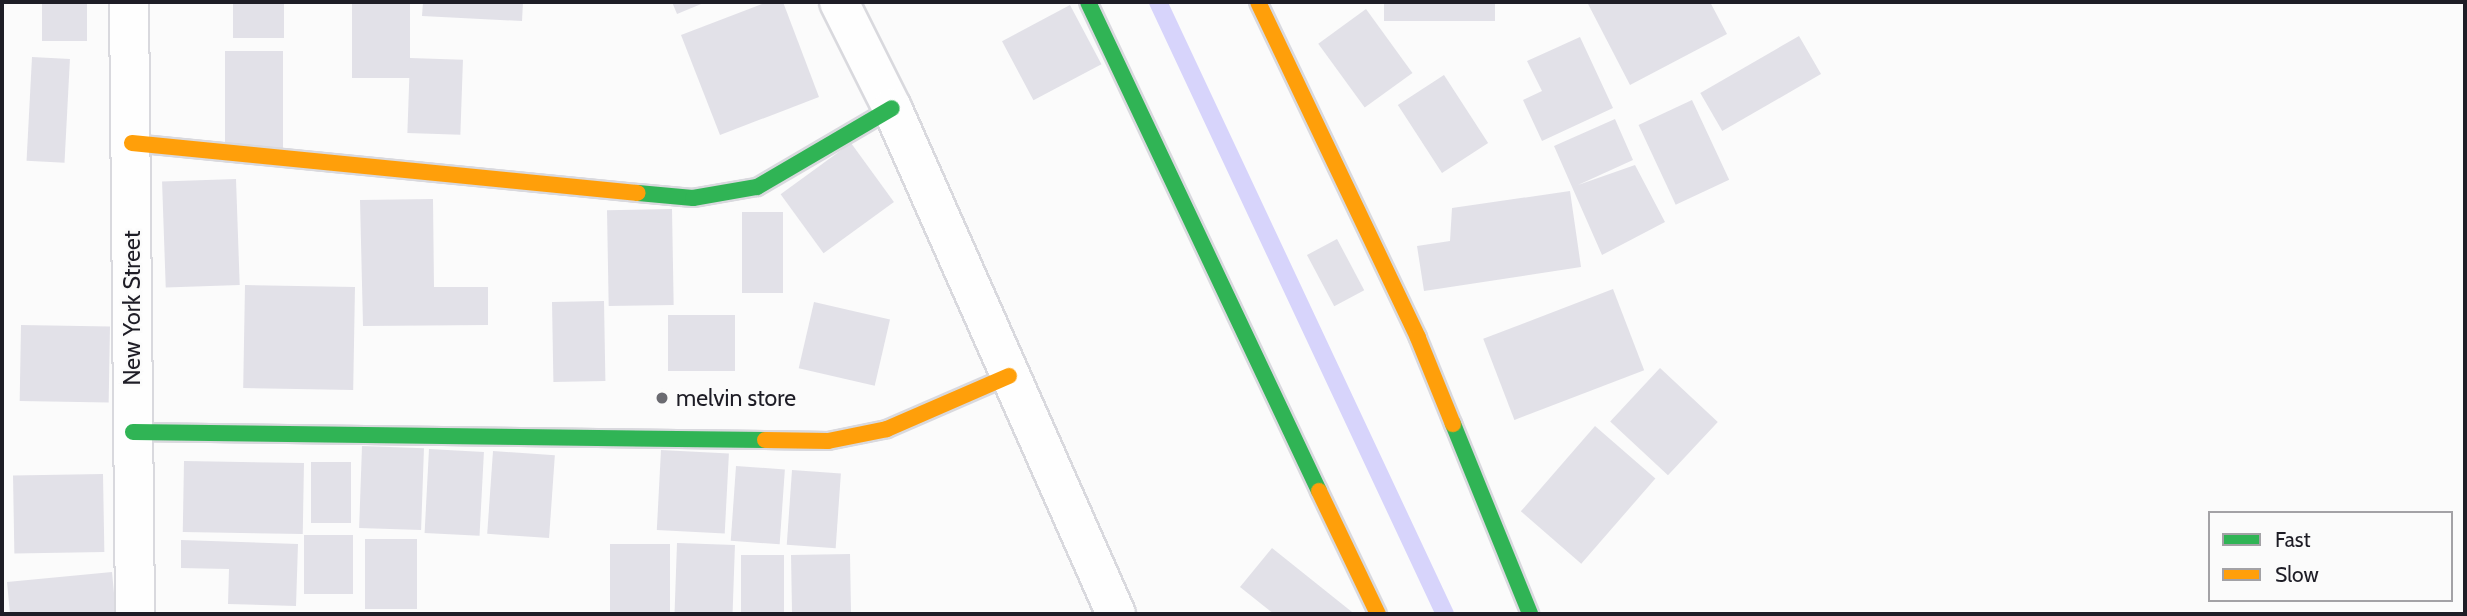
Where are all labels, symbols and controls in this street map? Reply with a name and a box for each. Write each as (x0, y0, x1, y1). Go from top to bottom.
street label: New York Street (118, 230, 146, 386)
place label: melvin store (676, 384, 796, 412)
marker: melvin store (654, 390, 670, 406)
legend (2208, 511, 2453, 602)
text: Fast (2275, 527, 2311, 552)
text: Slow (2275, 562, 2319, 587)

